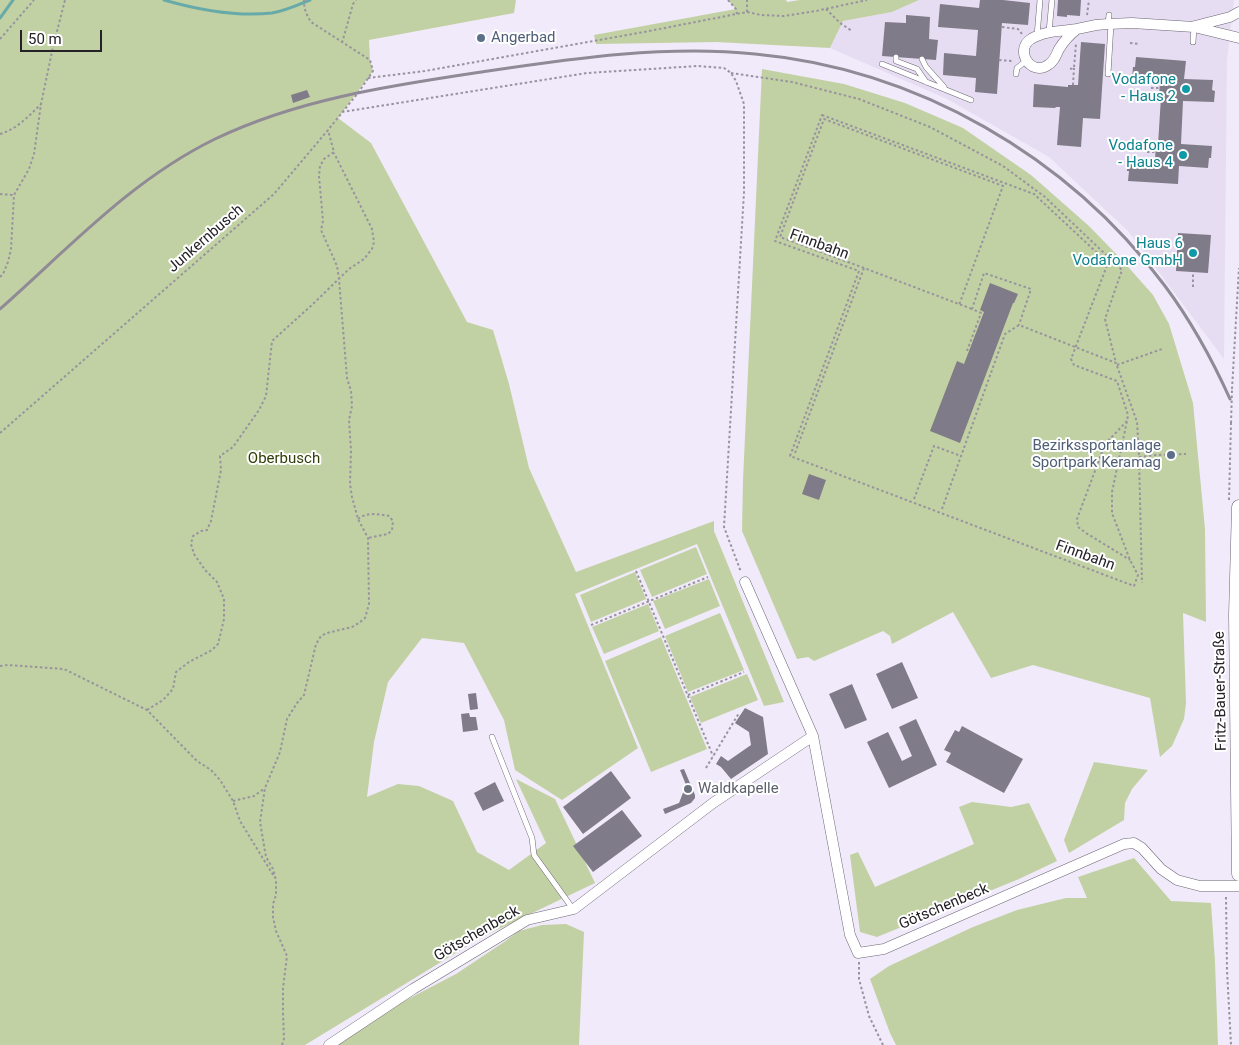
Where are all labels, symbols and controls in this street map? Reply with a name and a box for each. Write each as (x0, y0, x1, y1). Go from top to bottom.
scale bar (22, 20, 105, 52)
place label: Angerbad (491, 29, 556, 47)
text: 50 m (28, 30, 62, 48)
marker: Angerbad (475, 32, 487, 44)
place label: Vodafone - Haus 2 (1112, 71, 1176, 106)
marker: Vodafone - Haus 2 (1180, 83, 1192, 95)
place label: Vodafone - Haus 4 (1109, 137, 1173, 172)
marker: Vodafone - Haus 4 (1177, 149, 1189, 161)
street label: Junkernbusch (165, 201, 247, 277)
street label: Finnbahn (787, 226, 851, 264)
place label: Haus 6 Vodafone GmbH (1072, 235, 1183, 270)
marker: Haus 6 Vodafone GmbH (1187, 247, 1199, 259)
place label: Bezirkssportanlage Sportpark Keramag (1032, 437, 1161, 472)
marker: Bezirkssportanlage Sportpark Keramag (1165, 449, 1177, 461)
park label: Oberbusch (248, 450, 320, 468)
street label: Finnbahn (1053, 537, 1117, 575)
street label: Fritz-Bauer-Straße (1211, 631, 1231, 751)
place label: Waldkapelle (698, 780, 779, 798)
marker: Waldkapelle (682, 783, 694, 795)
street label: Götschenbeck (896, 880, 992, 934)
street label: Götschenbeck (431, 902, 523, 966)

